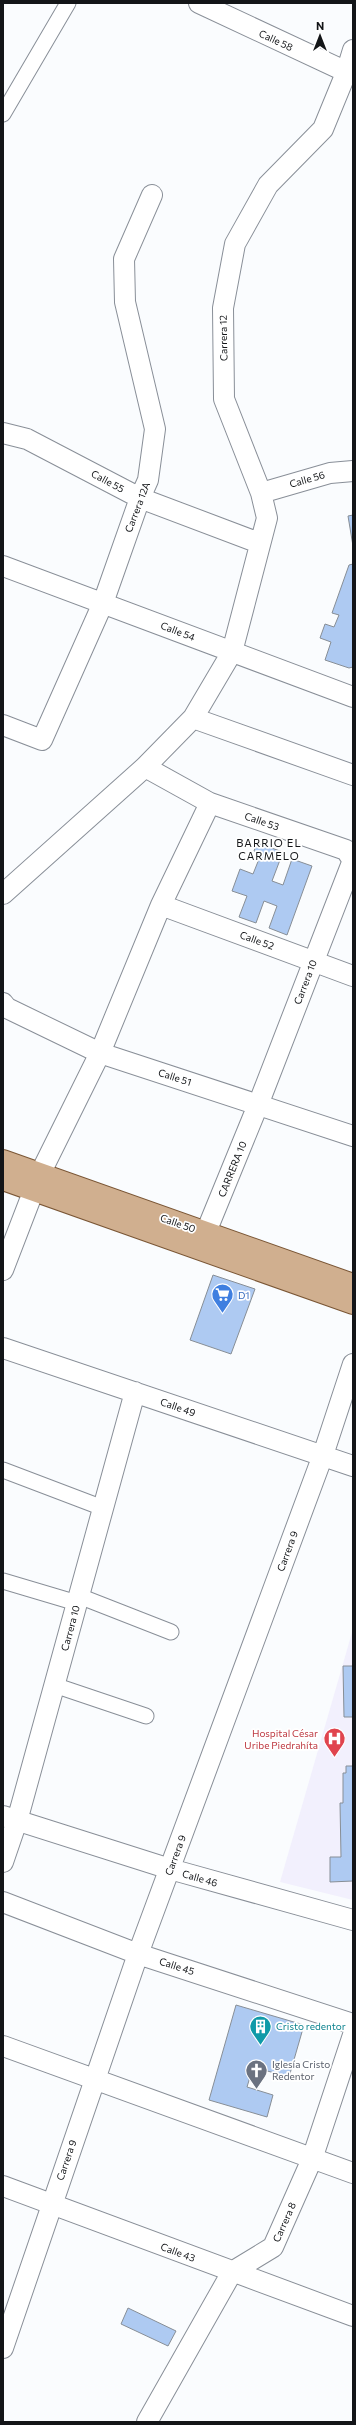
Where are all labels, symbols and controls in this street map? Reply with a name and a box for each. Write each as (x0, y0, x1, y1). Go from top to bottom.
north arrow (300, 16, 340, 56)
text: N (316, 19, 324, 32)
street label: Calle 58 (257, 27, 295, 53)
street label: Carrera 12 (217, 314, 229, 361)
street label: Calle 55 (89, 467, 127, 495)
street label: Calle 56 (288, 468, 326, 490)
street label: Carrera 12A (122, 480, 152, 534)
street label: Calle 54 (159, 619, 197, 643)
street label: Calle 53 (243, 809, 281, 833)
district label: BARRIO EL CARMELO (236, 836, 302, 862)
street label: Calle 52 (238, 928, 276, 952)
street label: Carrera 10 (291, 958, 319, 1006)
street label: Calle 51 (157, 1066, 193, 1088)
street label: CARRERA 10 (215, 1139, 249, 1199)
street label: Calle 50 (159, 1211, 197, 1235)
supermarket icon: D1 (209, 1282, 235, 1315)
place label: D1 (238, 1289, 250, 1301)
street label: Calle 49 (159, 1395, 197, 1419)
street label: Carrera 9 (274, 1529, 300, 1573)
street label: Carrera 10 (58, 1604, 82, 1652)
hospital icon: Hospital César Uribe Piedrahíta (321, 1726, 347, 1759)
place label: Hospital César Uribe Piedrahíta (244, 1727, 318, 1751)
street label: Carrera 9 (162, 1833, 188, 1877)
street label: Calle 46 (181, 1867, 219, 1889)
street label: Calle 45 (158, 1955, 196, 1977)
building icon: Cristo redentor (248, 2013, 274, 2046)
place label: Cristo redentor (276, 2020, 346, 2032)
church icon: Iglesía Cristo Redentor (243, 2057, 269, 2090)
place label: Iglesía Cristo Redentor (272, 2058, 330, 2082)
street label: Carrera 9 (53, 2138, 79, 2182)
street label: Carrera 8 (270, 2200, 298, 2244)
street label: Calle 43 (159, 2240, 197, 2264)

